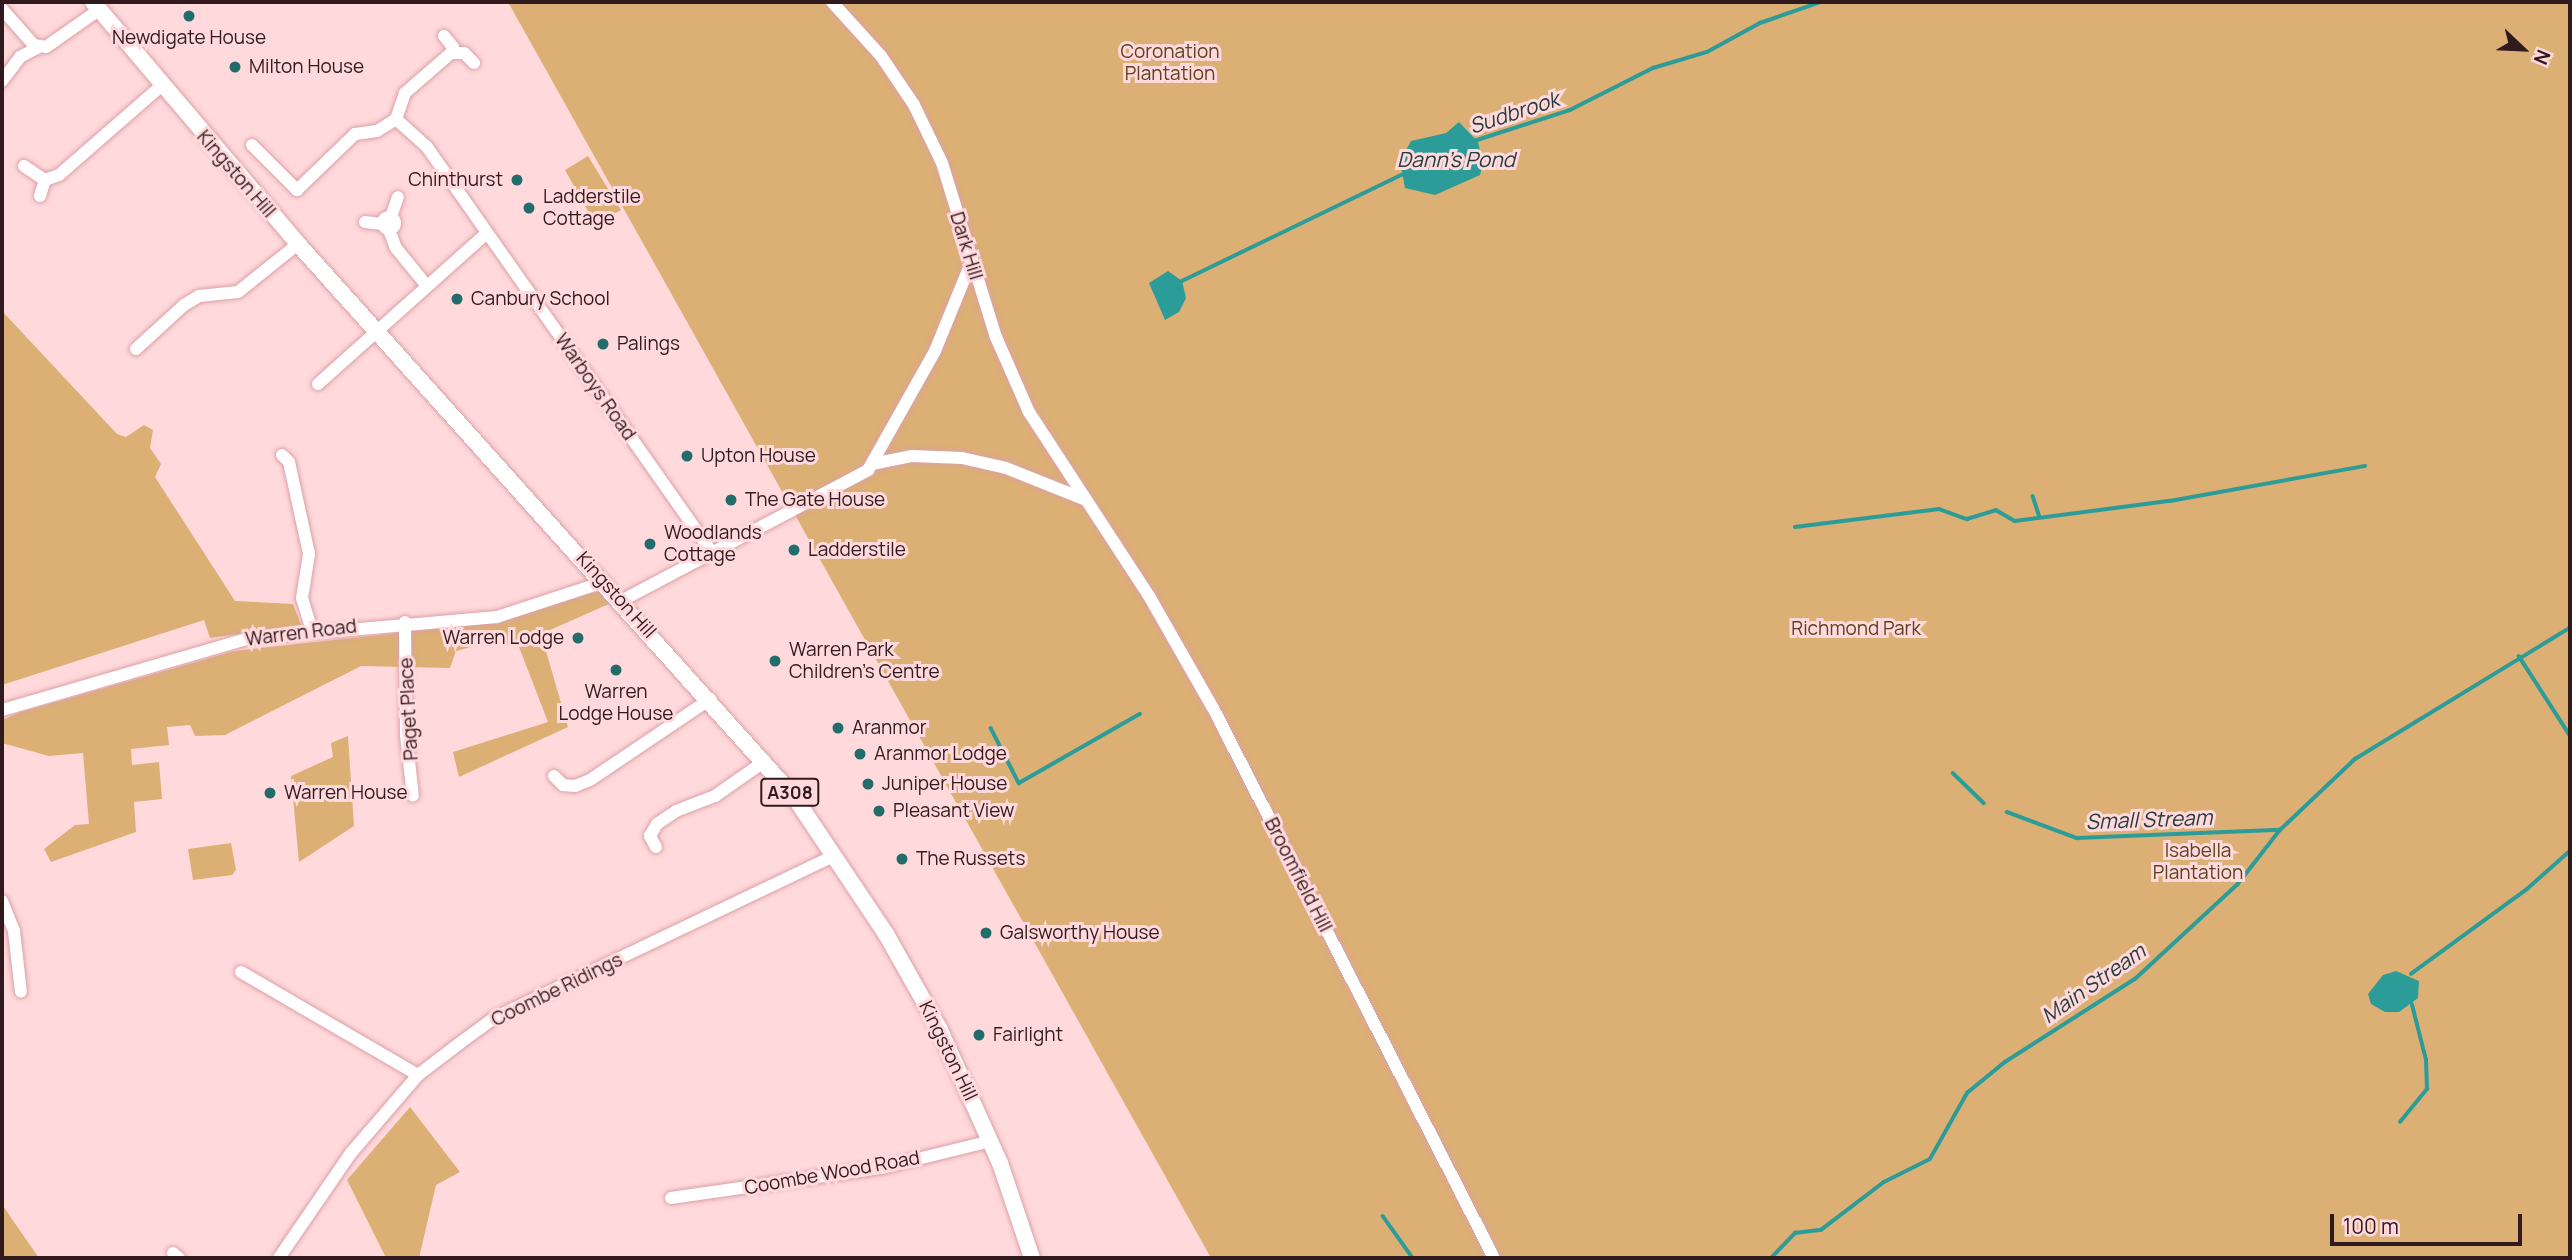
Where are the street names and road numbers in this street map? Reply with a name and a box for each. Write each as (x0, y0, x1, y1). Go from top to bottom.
street label: Kingston Hill (192, 126, 280, 222)
street label: Dark Hill (945, 209, 987, 283)
street label: Warboys Road (550, 329, 640, 445)
street label: Kingston Hill (571, 547, 661, 643)
street label: Warren Road (244, 615, 358, 651)
street label: Paget Place (395, 657, 423, 761)
road number: A308 (760, 778, 820, 806)
street label: Broomfield Hill (1259, 814, 1337, 936)
street label: Coombe Ridings (488, 948, 626, 1032)
street label: Kingston Hill (914, 997, 982, 1105)
street label: Coombe Wood Road (743, 1146, 921, 1200)

